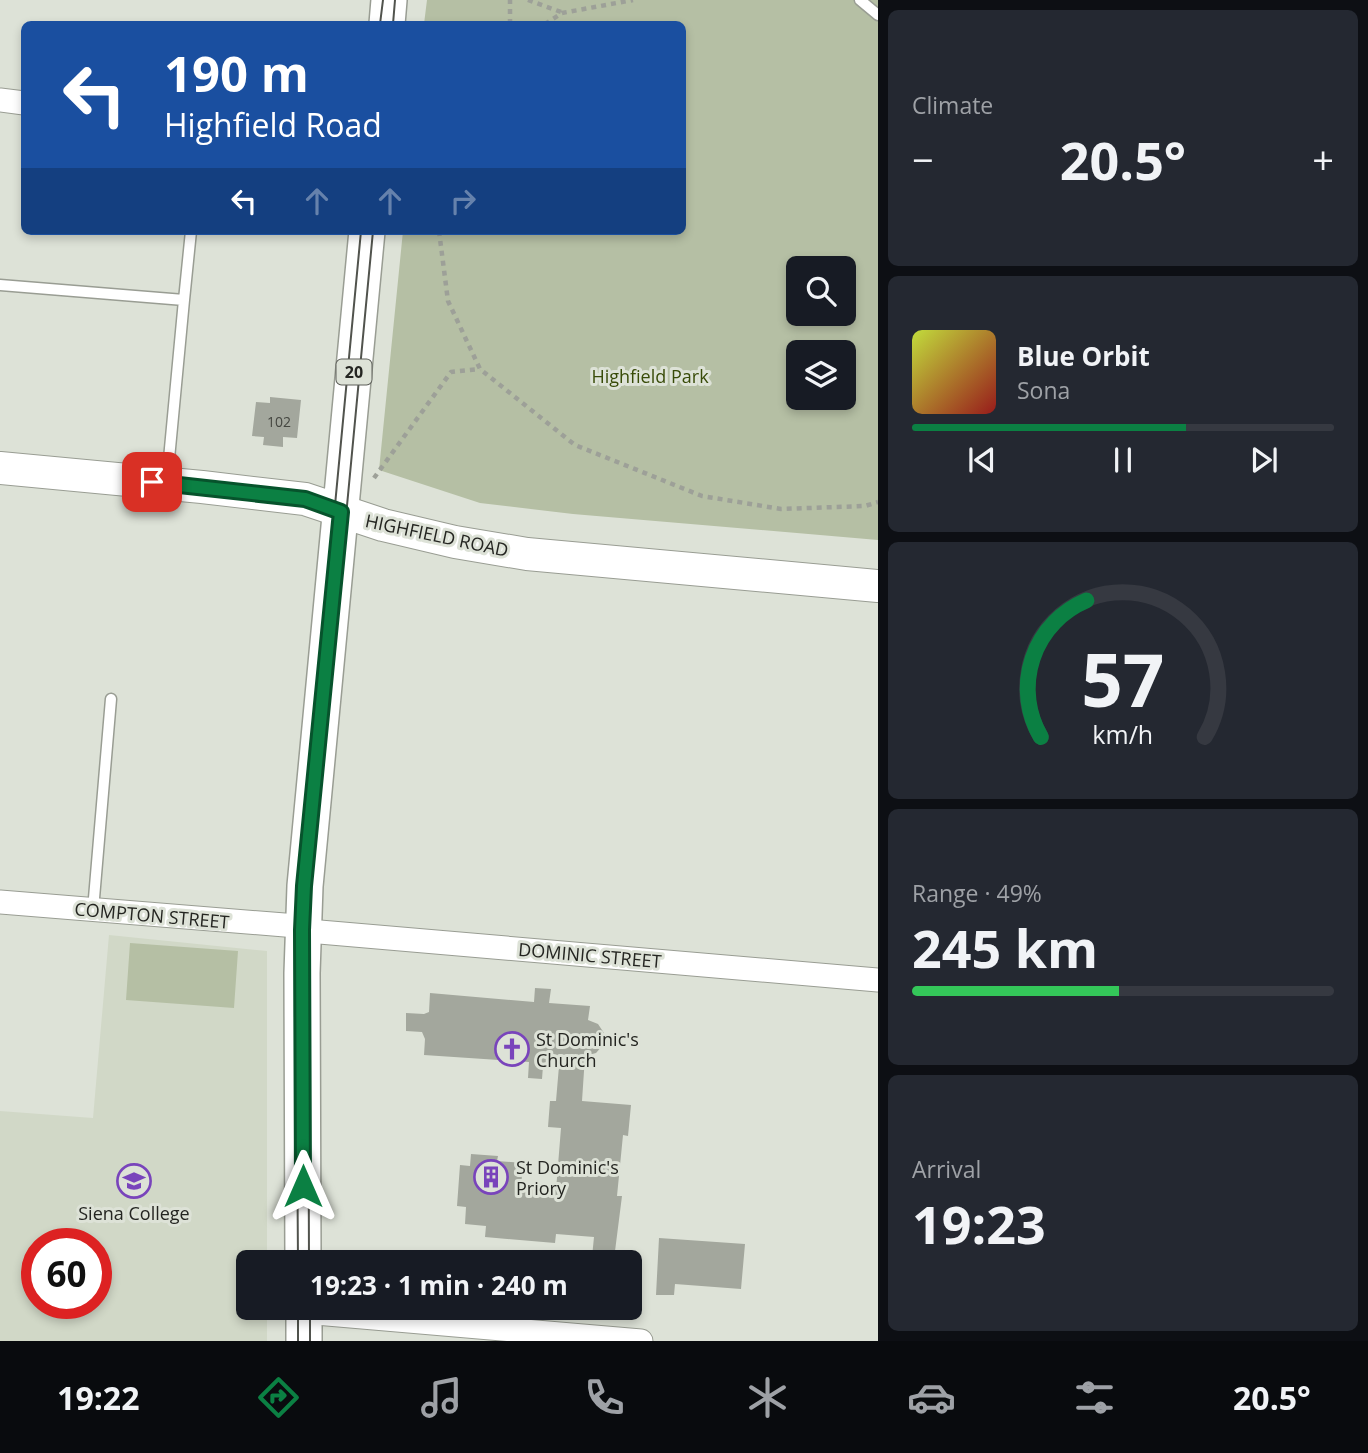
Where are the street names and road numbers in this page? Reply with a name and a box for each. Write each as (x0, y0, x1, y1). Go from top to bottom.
road number: 20 (336, 360, 372, 384)
street label: HIGHFIELD ROAD (363, 508, 511, 562)
street label: COMPTON STREET (74, 896, 230, 934)
street label: DOMINIC STREET (517, 937, 663, 973)

